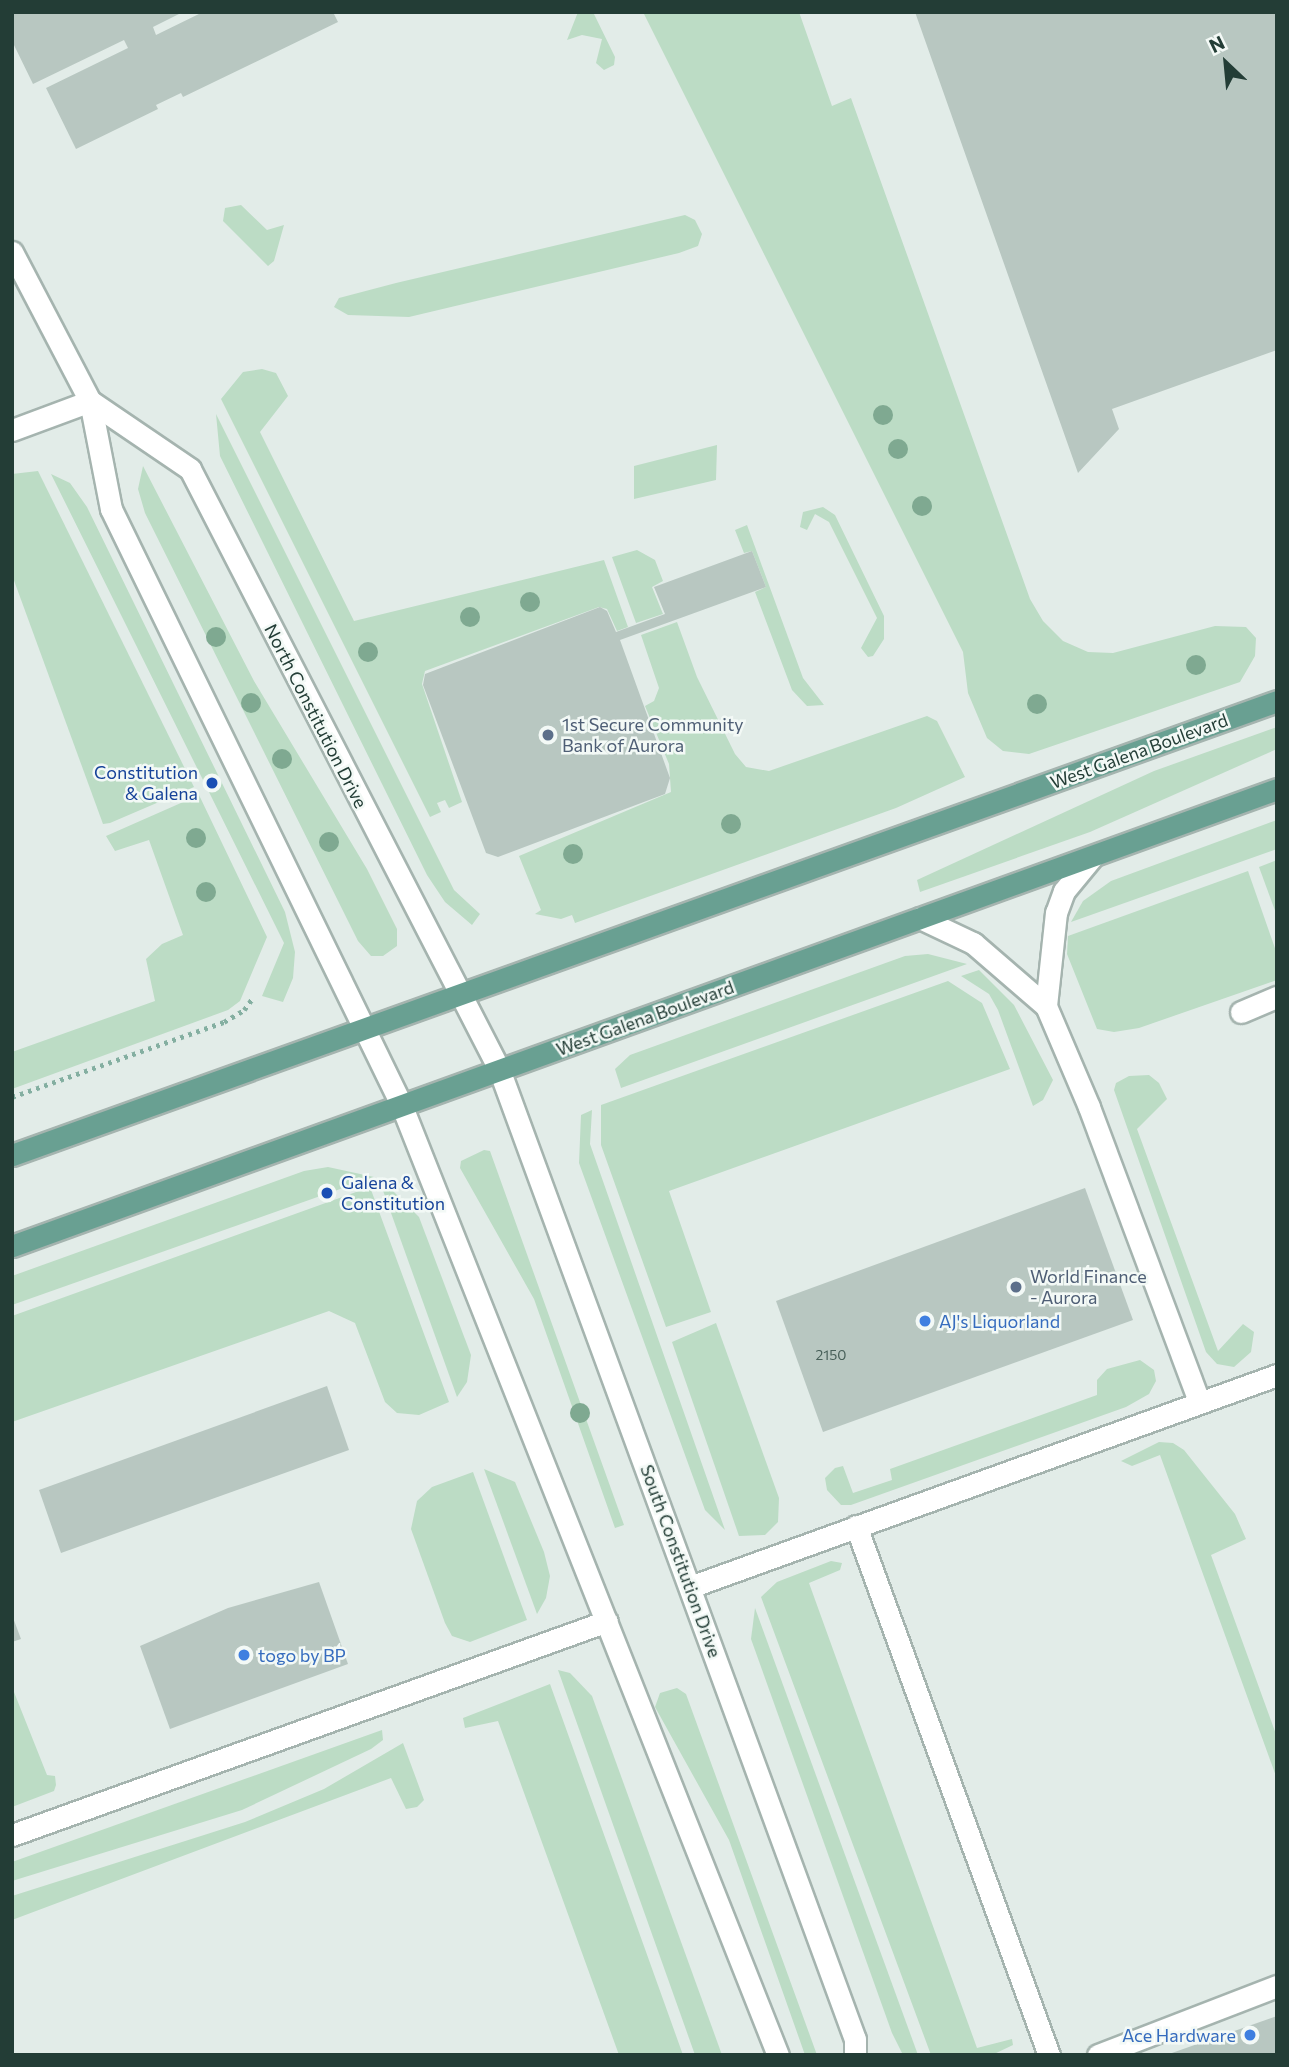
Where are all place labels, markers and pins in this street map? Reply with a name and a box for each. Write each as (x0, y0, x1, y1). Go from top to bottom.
place label: 1st Secure Community Bank of Aurora (562, 714, 744, 756)
marker: 1st Secure Community Bank of Aurora (540, 727, 556, 743)
place label: Constitution & Galena (94, 762, 198, 804)
marker: Constitution & Galena (204, 775, 220, 791)
place label: Galena & Constitution (341, 1172, 445, 1214)
marker: Galena & Constitution (319, 1185, 335, 1201)
place label: World Finance - Aurora (1030, 1266, 1147, 1308)
marker: World Finance - Aurora (1008, 1279, 1024, 1295)
place label: AJ's Liquorland (939, 1310, 1060, 1332)
marker: AJ's Liquorland (917, 1313, 933, 1329)
place label: togo by BP (258, 1644, 346, 1666)
marker: togo by BP (236, 1647, 252, 1663)
place label: Ace Hardware (1122, 2024, 1236, 2046)
marker: Ace Hardware (1242, 2027, 1258, 2043)

